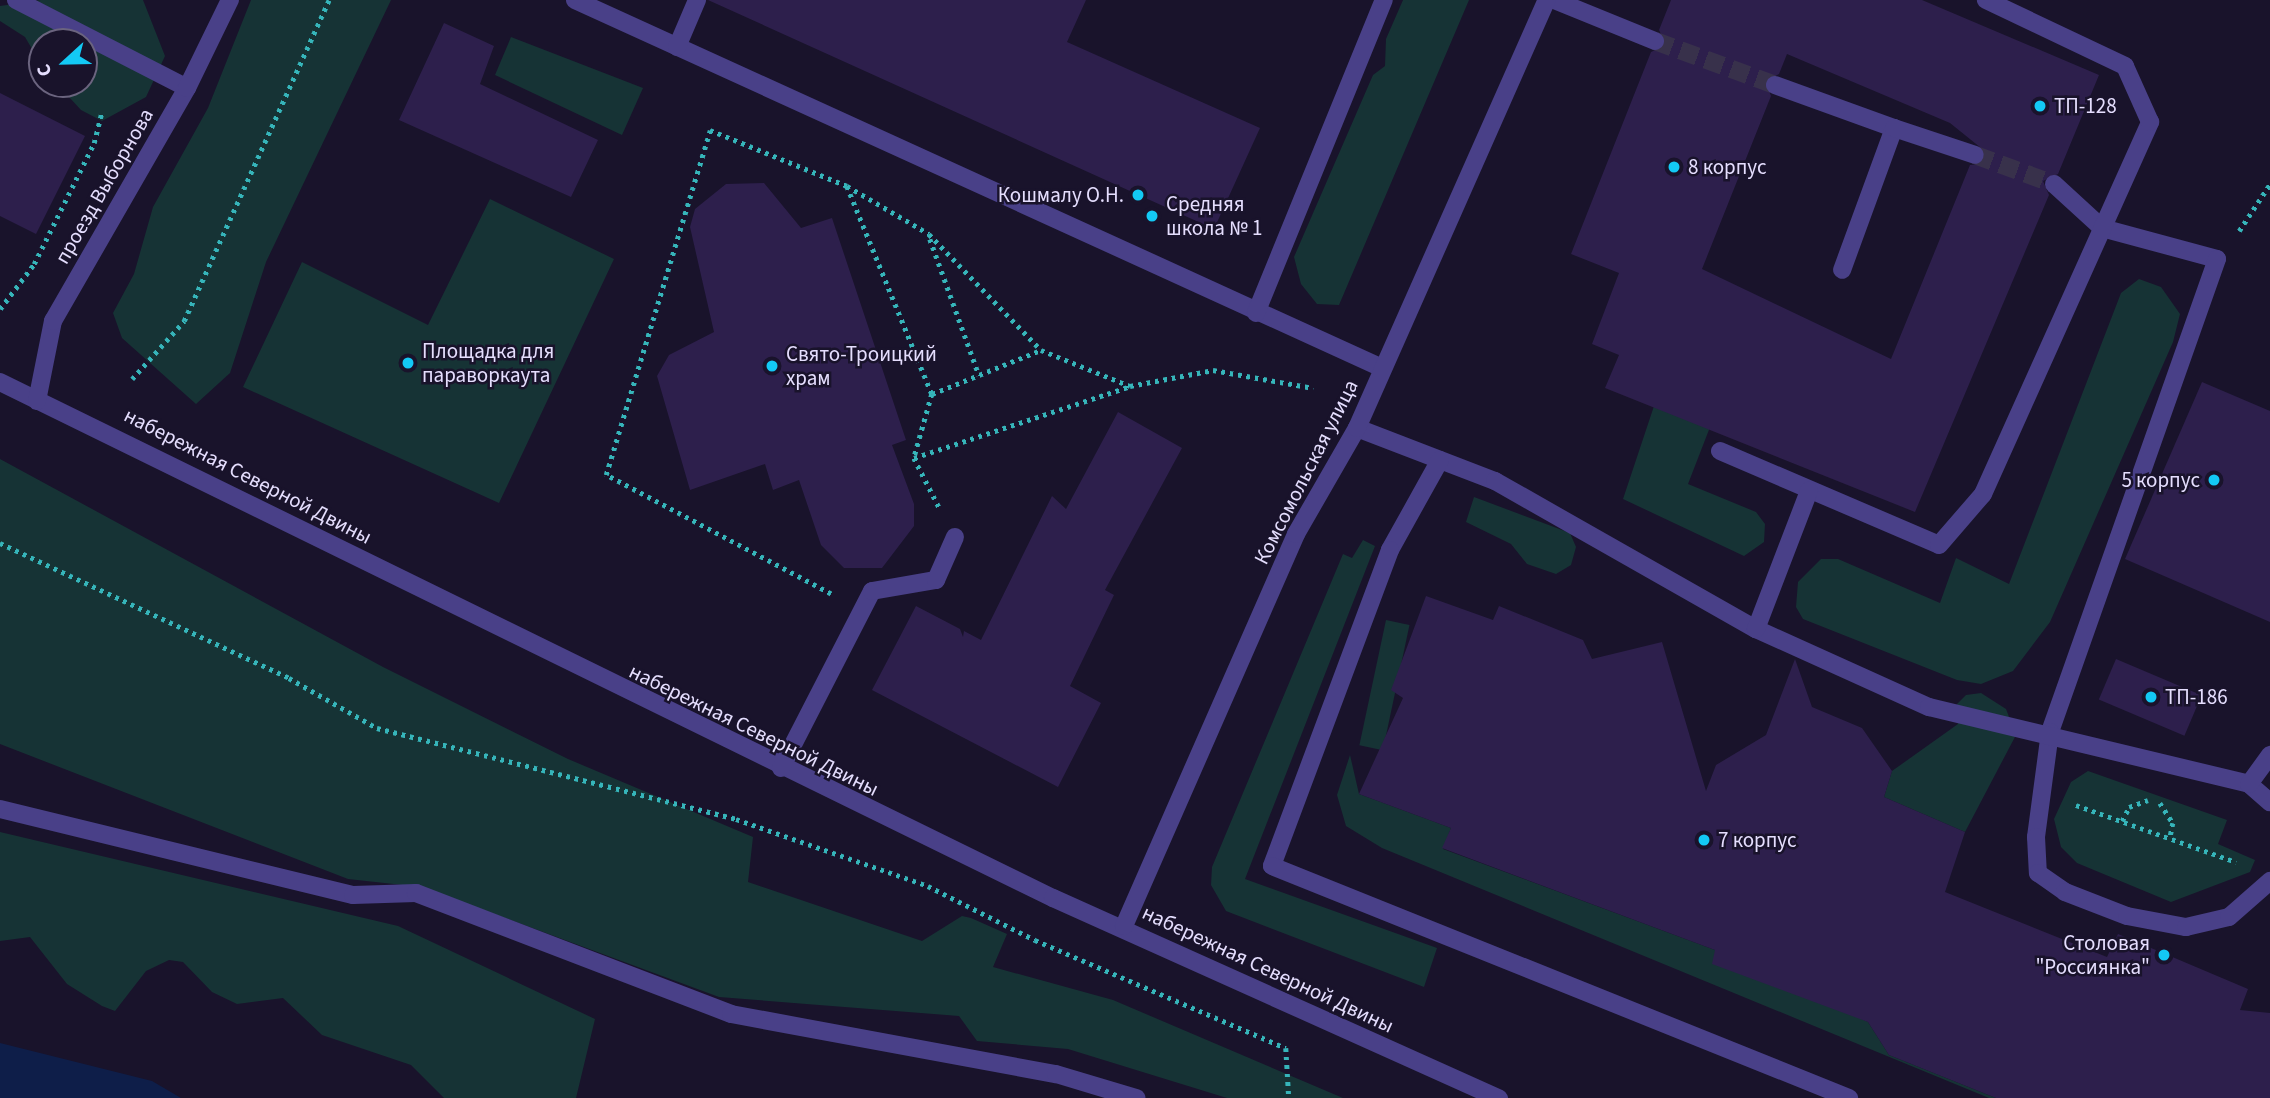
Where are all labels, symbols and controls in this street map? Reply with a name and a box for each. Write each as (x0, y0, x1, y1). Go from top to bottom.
north arrow (28, 28, 98, 98)
text: С (30, 60, 60, 80)
place label: ТП-128 (2054, 93, 2117, 119)
marker: ТП-128 (2032, 98, 2048, 114)
street label: проезд Выборнова (49, 104, 159, 268)
place label: 8 корпус (1688, 154, 1767, 180)
marker: 8 корпус (1666, 159, 1682, 175)
place label: Кошмалу О.Н. (998, 182, 1124, 208)
marker: Кошмалу О.Н. (1130, 187, 1146, 203)
place label: Средняя школа № 1 (1166, 191, 1262, 241)
marker: Средняя школа № 1 (1144, 208, 1160, 224)
place label: Площадка для параворкаута (422, 338, 554, 388)
place label: Свято-Троицкий храм (786, 341, 937, 391)
marker: Площадка для параворкаута (400, 355, 416, 371)
marker: Свято-Троицкий храм (764, 358, 780, 374)
street label: Комсомольская улица (1249, 376, 1363, 568)
street label: набережная Северной Двины (120, 402, 376, 550)
place label: 5 корпус (2121, 467, 2200, 493)
marker: 5 корпус (2206, 472, 2222, 488)
street label: набережная Северной Двины (625, 659, 883, 801)
place label: ТП-186 (2165, 684, 2228, 710)
marker: ТП-186 (2143, 689, 2159, 705)
place label: 7 корпус (1718, 827, 1797, 853)
marker: 7 корпус (1696, 832, 1712, 848)
street label: набережная Северной Двины (1138, 900, 1398, 1038)
place label: Столовая "Россиянка" (2035, 930, 2150, 980)
marker: Столовая "Россиянка" (2156, 947, 2172, 963)

